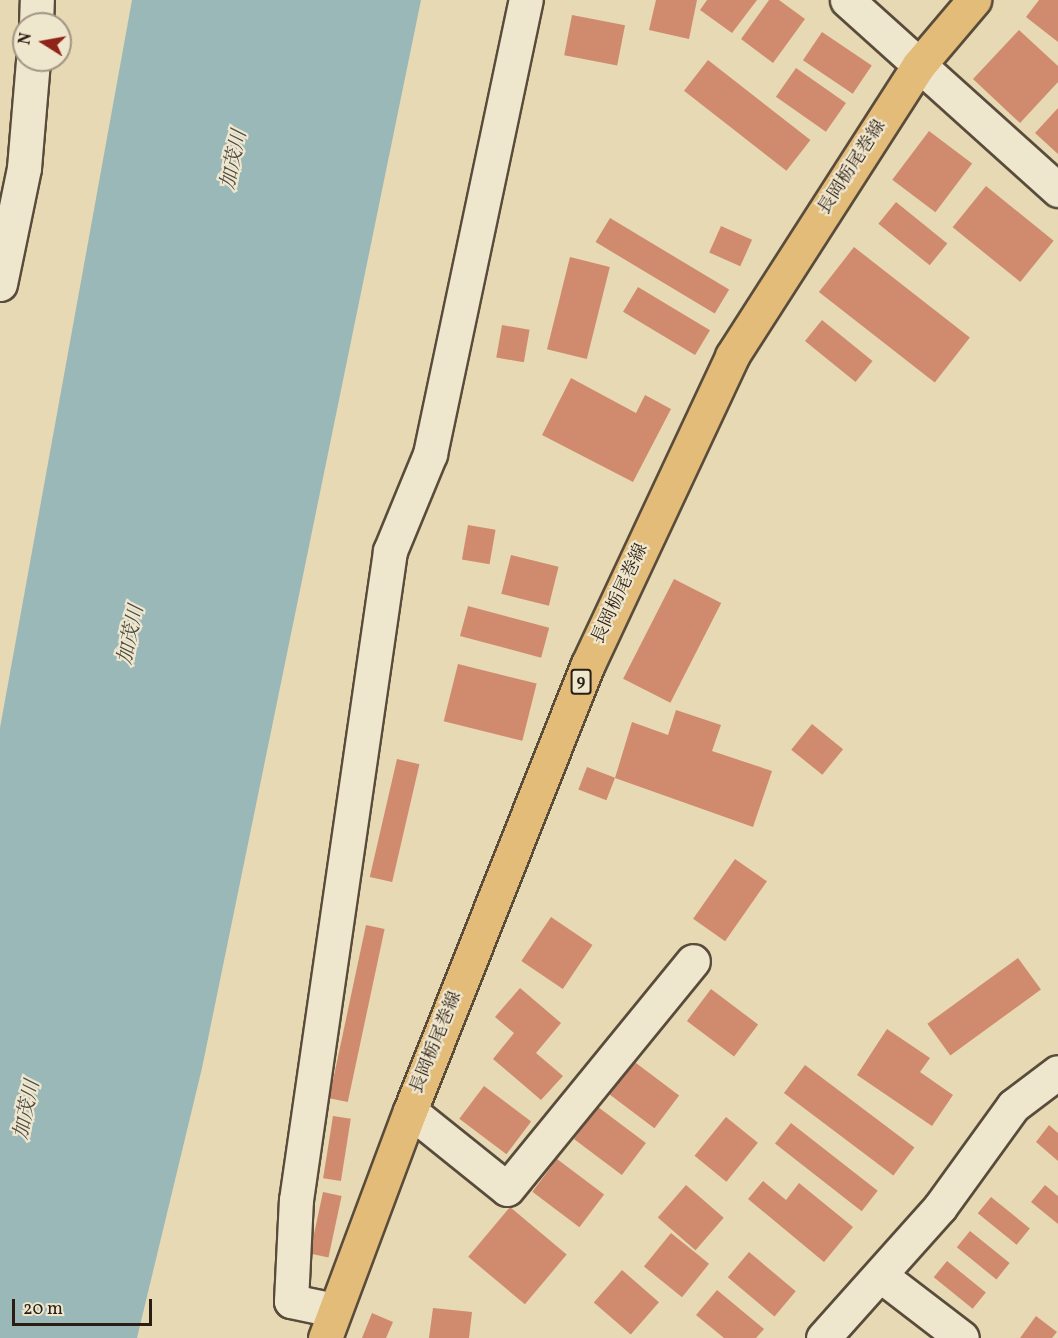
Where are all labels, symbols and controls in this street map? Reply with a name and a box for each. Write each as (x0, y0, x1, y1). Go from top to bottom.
north arrow (12, 12, 72, 72)
text: N (14, 31, 38, 47)
street label: 長岡栃尾巻線 (815, 117, 891, 219)
water label: 加茂川 (217, 128, 253, 192)
street label: 長岡栃尾巻線 (588, 540, 654, 648)
water label: 加茂川 (114, 603, 150, 667)
road number: 9 (570, 669, 592, 695)
street label: 長岡栃尾巻線 (407, 989, 467, 1097)
water label: 加茂川 (10, 1078, 46, 1142)
scale bar (15, 1287, 154, 1325)
text: 20 m (23, 1297, 63, 1322)

